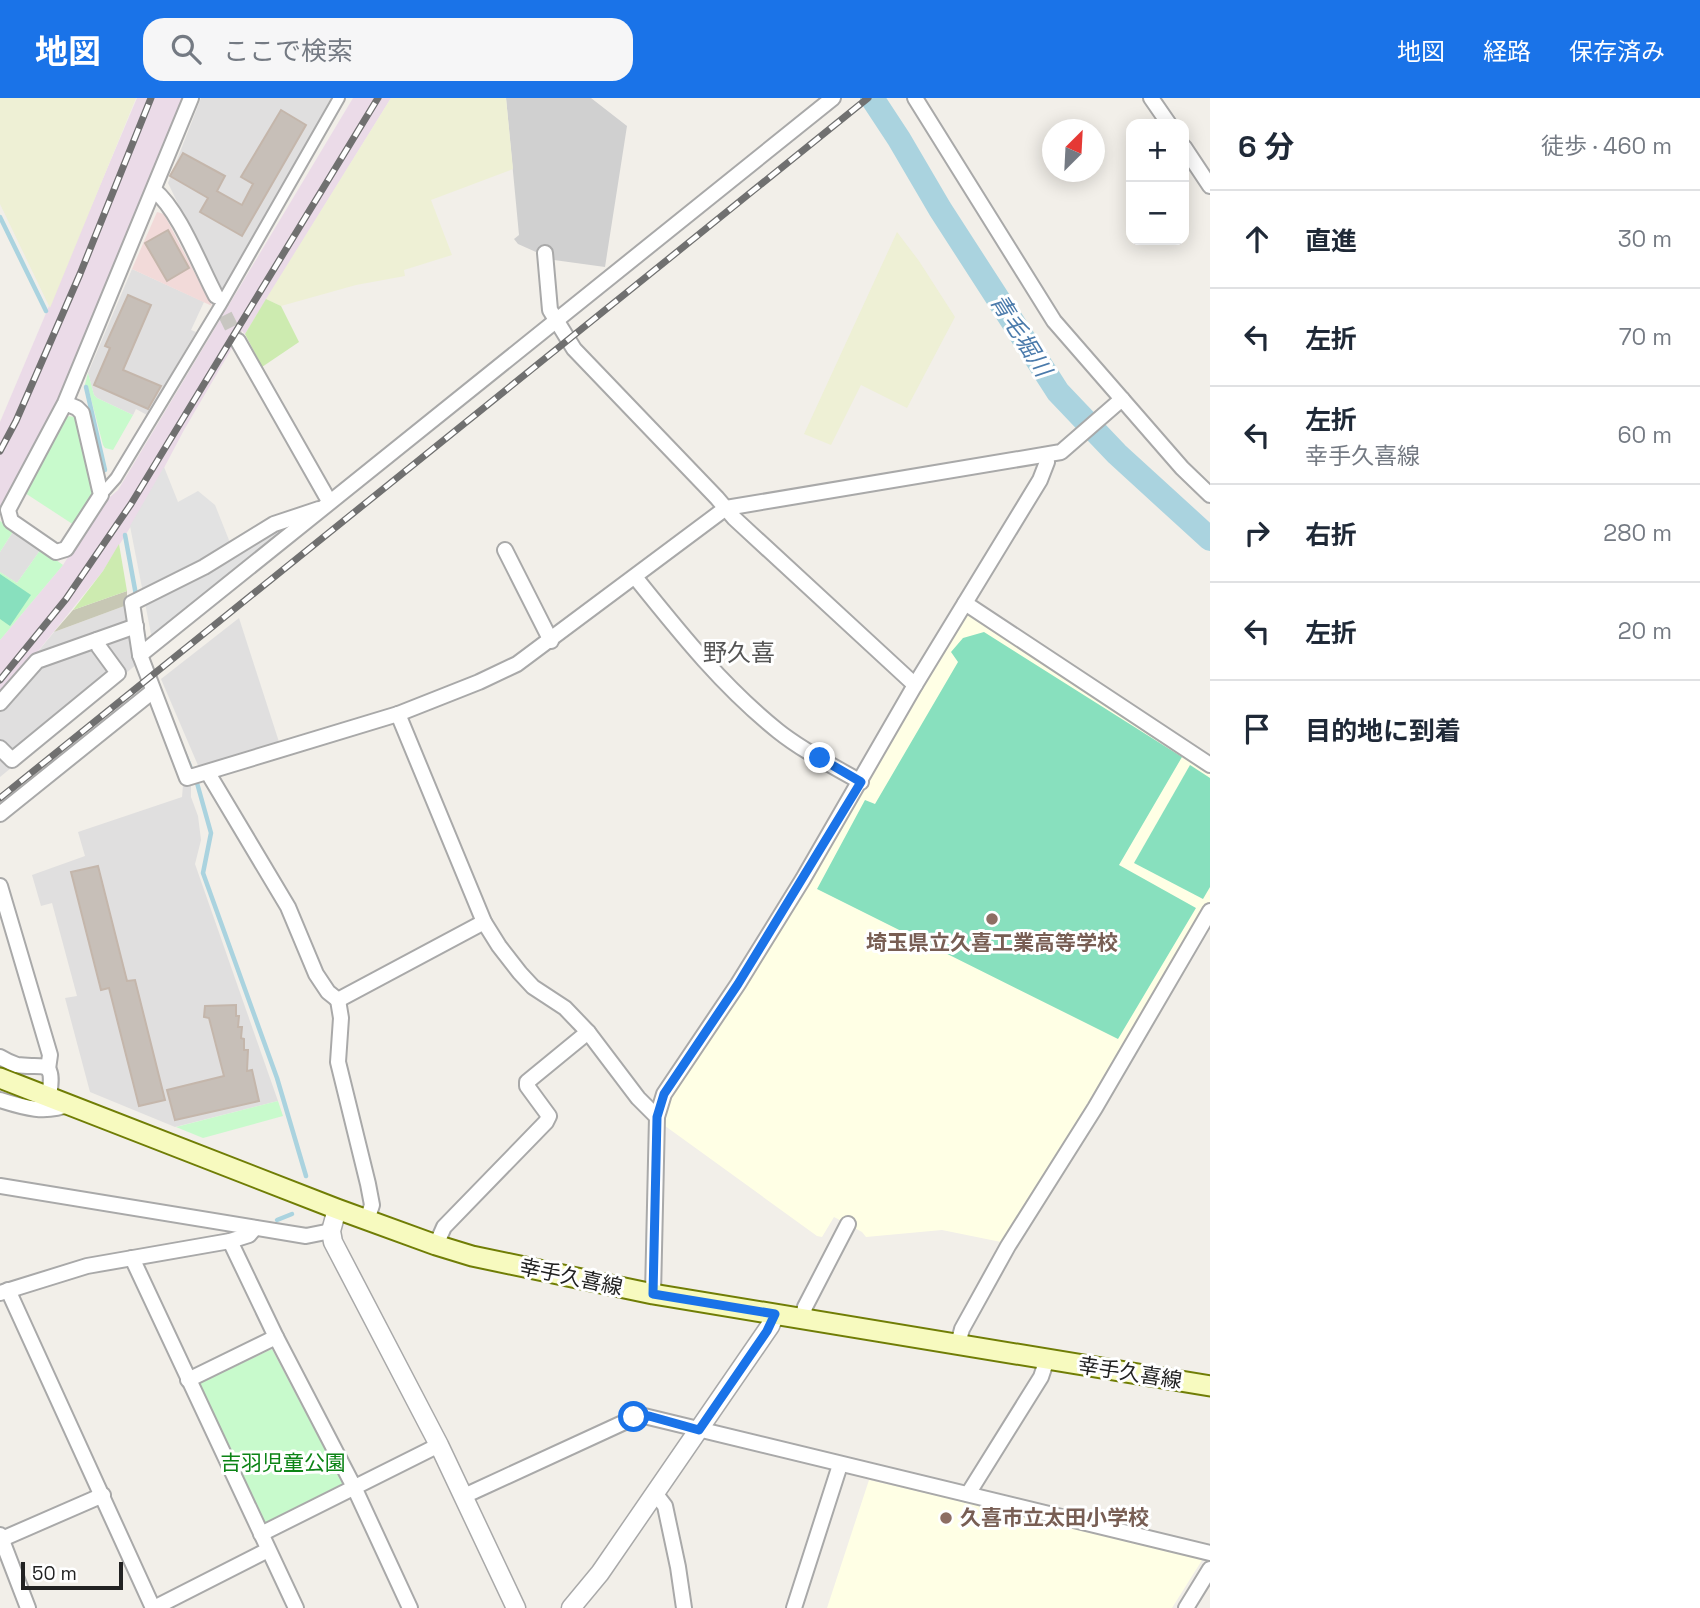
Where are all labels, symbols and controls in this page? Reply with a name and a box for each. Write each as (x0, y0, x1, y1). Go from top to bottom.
search box (143, 18, 633, 81)
icon: search (167, 30, 205, 68)
text: 地図 (35, 31, 101, 73)
text: ここで検索 (223, 34, 353, 68)
text: 地図 (1397, 36, 1445, 67)
text: 経路 (1483, 36, 1531, 67)
text: 保存済み (1569, 36, 1665, 67)
north arrow (1042, 119, 1105, 182)
map controls (1126, 119, 1189, 245)
button: + (1126, 119, 1189, 182)
text: 6 分 (1238, 127, 1294, 166)
text: 徒歩 · 460 m (1541, 131, 1672, 161)
button: − (1126, 182, 1189, 245)
icon: ahead (1238, 220, 1276, 258)
text: 直進 (1305, 224, 1357, 258)
text: 30 m (1618, 224, 1672, 254)
water label: 青毛堀川 (984, 288, 1060, 385)
icon: left (1238, 318, 1276, 356)
text: 左折 (1305, 322, 1357, 356)
text: 70 m (1619, 322, 1672, 352)
text: 左折 (1305, 403, 1357, 437)
icon: left (1238, 416, 1276, 454)
text: 60 m (1617, 420, 1672, 450)
text: 幸手久喜線 (1305, 441, 1420, 471)
icon: right (1238, 514, 1276, 552)
text: 右折 (1305, 518, 1357, 552)
text: 280 m (1603, 518, 1672, 548)
icon: left (1238, 612, 1276, 650)
text: 左折 (1305, 616, 1357, 650)
text: 20 m (1618, 616, 1672, 646)
district label: 野久喜 (703, 637, 775, 668)
icon: arrive (1238, 710, 1276, 748)
text: 目的地に到着 (1305, 714, 1461, 748)
route end (804, 742, 835, 773)
marker: 埼玉県立久喜工業高等学校 (984, 911, 1000, 927)
place label: 埼玉県立久喜工業高等学校 (866, 929, 1118, 956)
street label: 幸手久喜線 (517, 1252, 625, 1301)
street label: 幸手久喜線 (1076, 1351, 1184, 1394)
route start (618, 1401, 649, 1432)
park label: 吉羽児童公園 (220, 1449, 346, 1476)
place label: 久喜市立太田小学校 (960, 1504, 1149, 1531)
marker: 久喜市立太田小学校 (938, 1510, 954, 1526)
scale bar (21, 1559, 122, 1591)
text: 50 m (32, 1561, 77, 1586)

